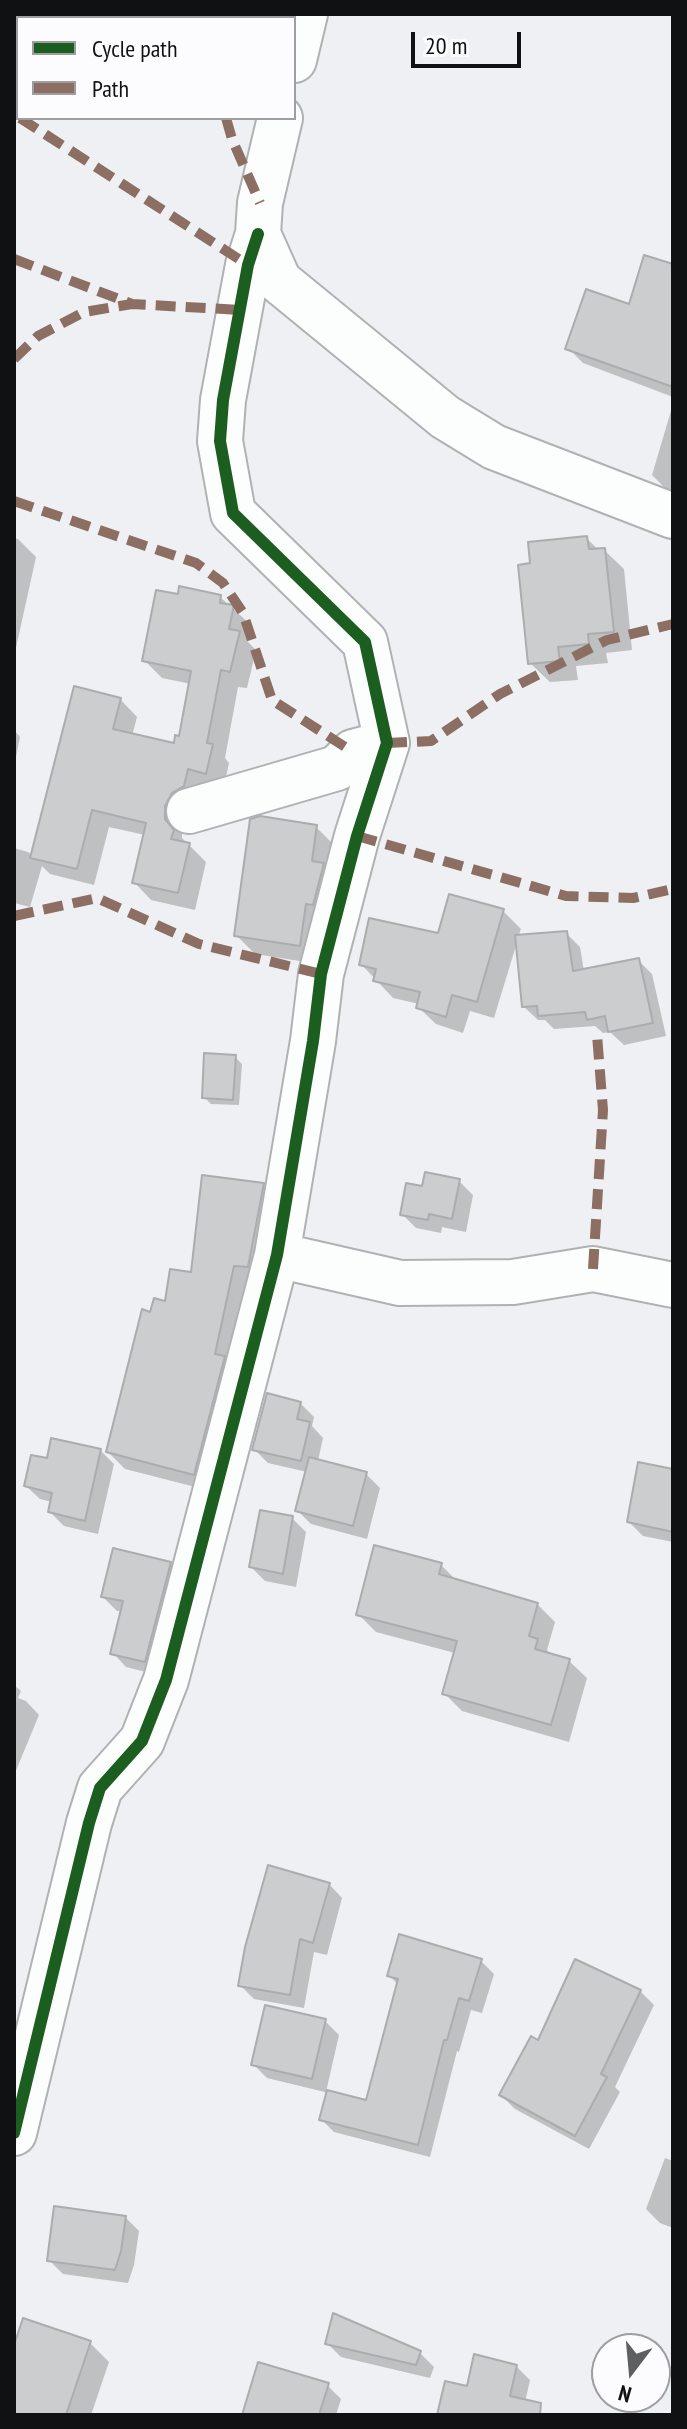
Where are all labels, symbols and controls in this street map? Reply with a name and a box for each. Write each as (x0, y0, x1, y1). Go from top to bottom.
legend (16, 16, 296, 120)
scale bar (415, 16, 525, 66)
text: 20 m (425, 30, 467, 61)
text: Cycle path (92, 33, 178, 64)
text: Path (92, 73, 129, 104)
north arrow (591, 2333, 671, 2413)
text: N (615, 2379, 635, 2409)

